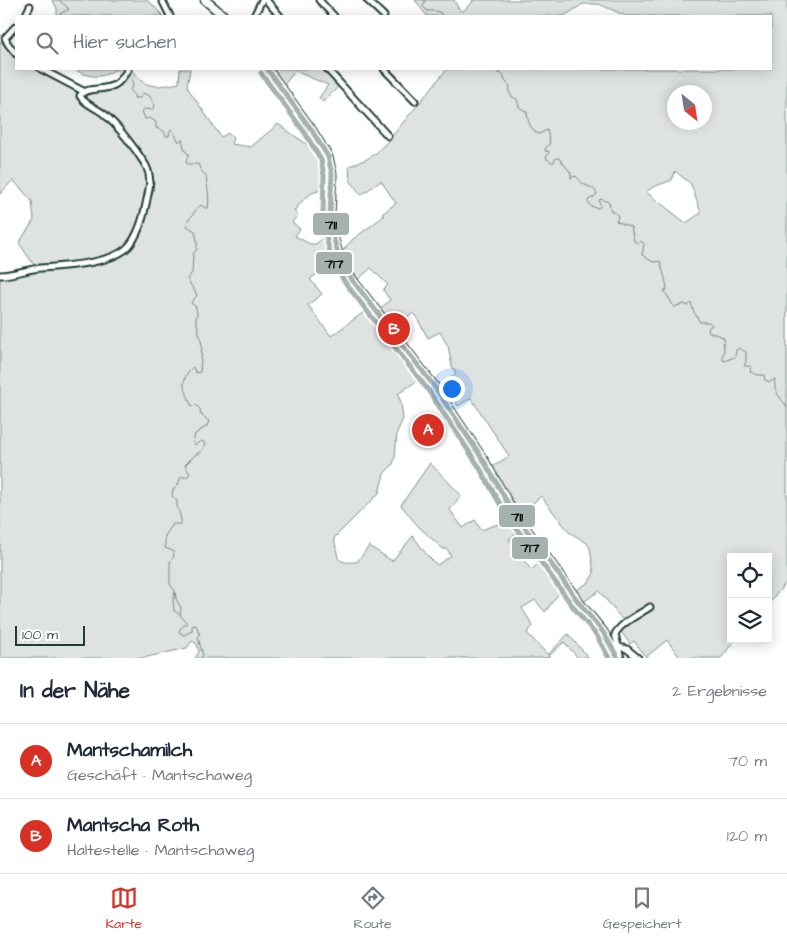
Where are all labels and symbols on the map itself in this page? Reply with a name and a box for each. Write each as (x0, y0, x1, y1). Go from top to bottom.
north arrow (667, 85, 712, 130)
line badge: 711 (312, 212, 350, 236)
text: 711 (324, 215, 337, 235)
line badge: 717 (315, 251, 353, 275)
text: 717 (323, 254, 344, 274)
pin: B (378, 310, 410, 348)
your location (439, 376, 465, 402)
pin: A (412, 411, 444, 449)
line badge: 711 (498, 504, 536, 528)
text: 711 (510, 507, 523, 527)
line badge: 717 (511, 536, 549, 560)
text: 717 (519, 538, 540, 558)
scale bar (15, 623, 85, 646)

